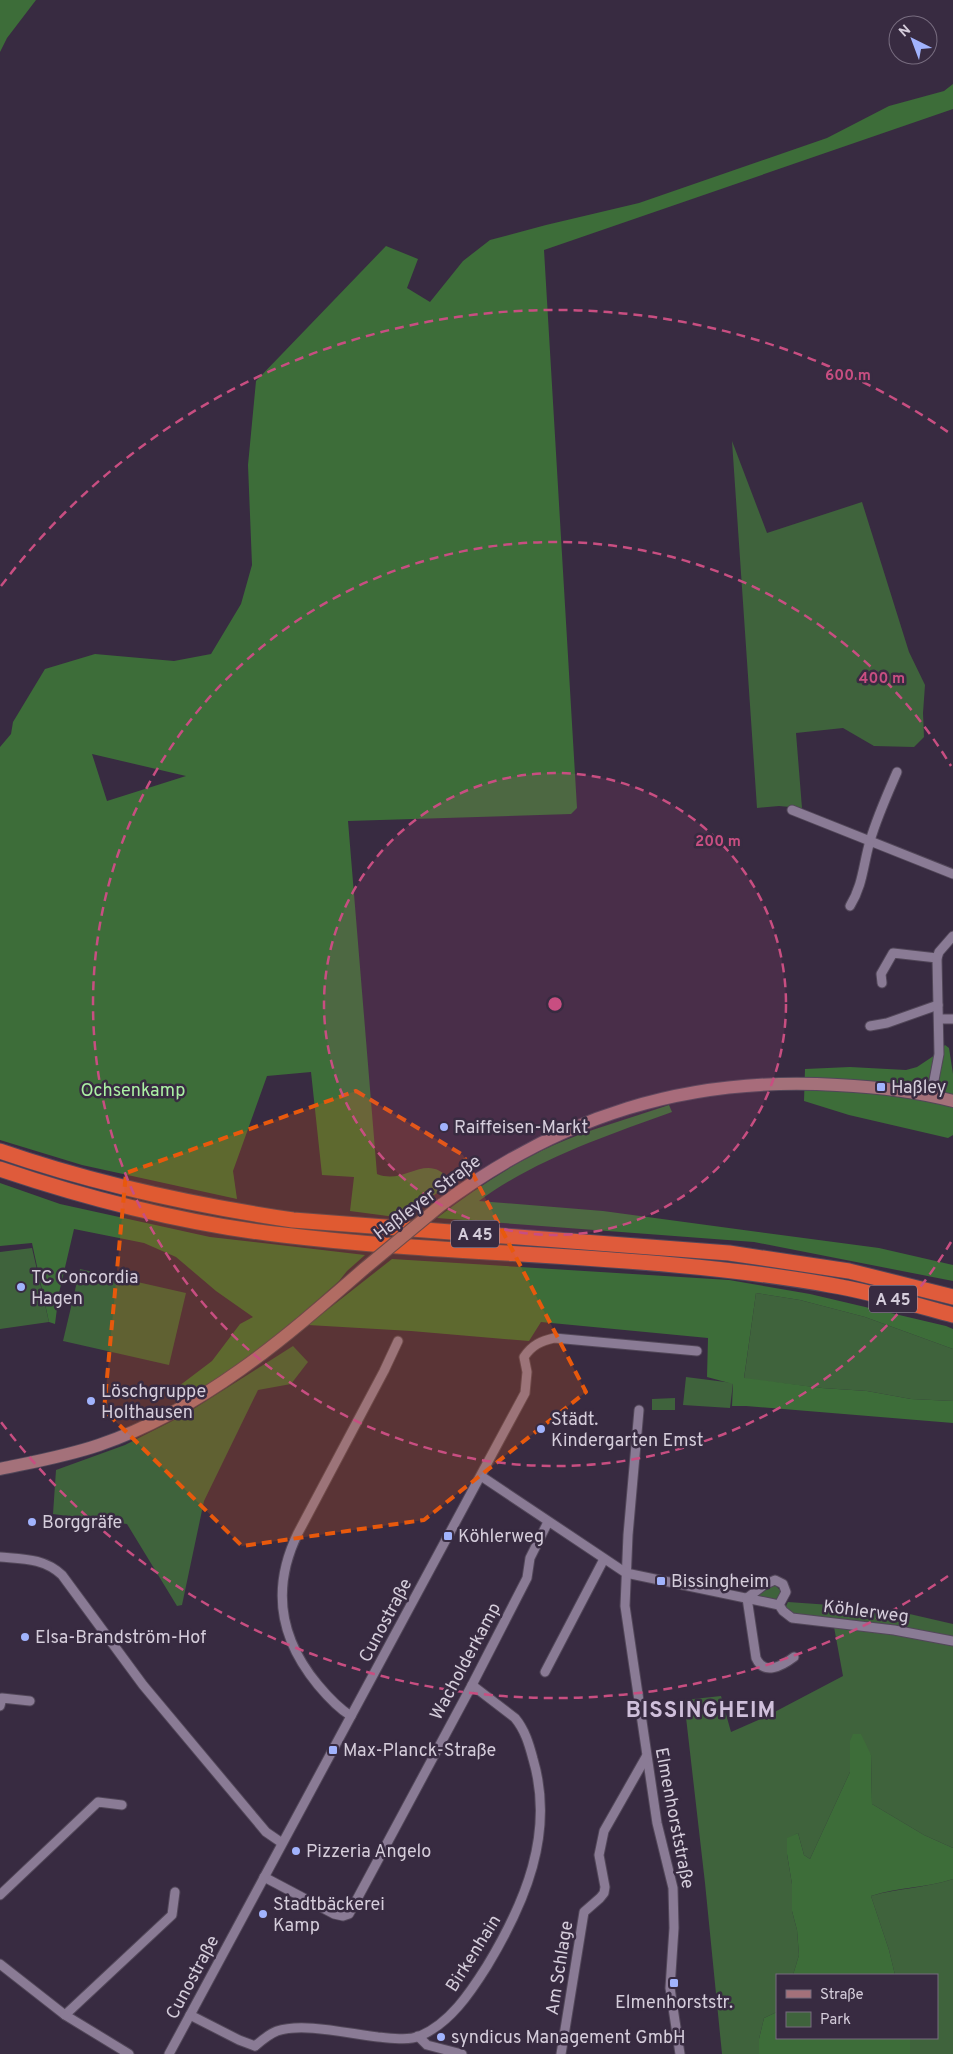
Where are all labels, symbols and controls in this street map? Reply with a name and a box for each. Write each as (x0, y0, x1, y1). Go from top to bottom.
north arrow (888, 15, 938, 65)
text: N (896, 22, 915, 41)
text: 600 m (825, 367, 871, 386)
text: 400 m (859, 670, 905, 689)
text: 200 m (695, 833, 741, 852)
centre of rings (546, 995, 564, 1013)
place label: Haßley (891, 1077, 946, 1100)
park label: Ochsenkamp (81, 1080, 185, 1103)
marker: Haßley (875, 1081, 887, 1093)
place label: Raiffeisen-Markt (454, 1117, 588, 1140)
marker: Raiffeisen-Markt (438, 1121, 450, 1133)
street label: Haßleyer Straße (370, 1150, 486, 1246)
road number: A 45 (451, 1220, 499, 1248)
place label: TC Concordia Hagen (31, 1267, 139, 1311)
marker: TC Concordia Hagen (15, 1281, 27, 1293)
road number: A 45 (869, 1286, 917, 1312)
place label: Löschgruppe Holthausen (101, 1381, 206, 1425)
marker: Löschgruppe Holthausen (85, 1395, 97, 1407)
place label: Städt. Kindergarten Emst (551, 1409, 703, 1453)
marker: Städt. Kindergarten Emst (535, 1423, 547, 1435)
place label: Borggräfe (42, 1512, 122, 1535)
marker: Borggräfe (26, 1516, 38, 1528)
place label: Köhlerweg (458, 1526, 544, 1549)
marker: Köhlerweg (442, 1530, 454, 1542)
place label: Bissingheim (671, 1571, 769, 1594)
street label: Cunostraße (355, 1575, 418, 1667)
marker: Bissingheim (655, 1575, 667, 1587)
street label: Köhlerweg (822, 1596, 910, 1629)
street label: Wacholderkamp (426, 1599, 507, 1724)
place label: Elsa-Brandström-Hof (35, 1627, 206, 1650)
marker: Elsa-Brandström-Hof (19, 1631, 31, 1643)
district label: BISSINGHEIM (626, 1698, 776, 1725)
place label: Max-Planck-Straße (343, 1740, 496, 1763)
marker: Max-Planck-Straße (327, 1744, 339, 1756)
street label: Elmenhorststraße (649, 1746, 698, 1891)
place label: Pizzeria Angelo (306, 1841, 431, 1864)
marker: Pizzeria Angelo (290, 1845, 302, 1857)
place label: Stadtbäckerei Kamp (273, 1894, 385, 1938)
marker: Stadtbäckerei Kamp (257, 1908, 269, 1920)
street label: Birkenhain (442, 1911, 507, 1997)
street label: Am Schlage (542, 1919, 579, 2017)
street label: Cunostraße (162, 1932, 225, 2024)
legend (776, 1974, 938, 2039)
marker: Elmenhorststr. (668, 1977, 680, 1989)
text: Straße (820, 1986, 864, 2005)
place label: Elmenhorststr. (615, 1992, 733, 2015)
text: Park (820, 2011, 851, 2030)
place label: syndicus Management GmbH (451, 2027, 686, 2050)
marker: syndicus Management GmbH (435, 2031, 447, 2043)

